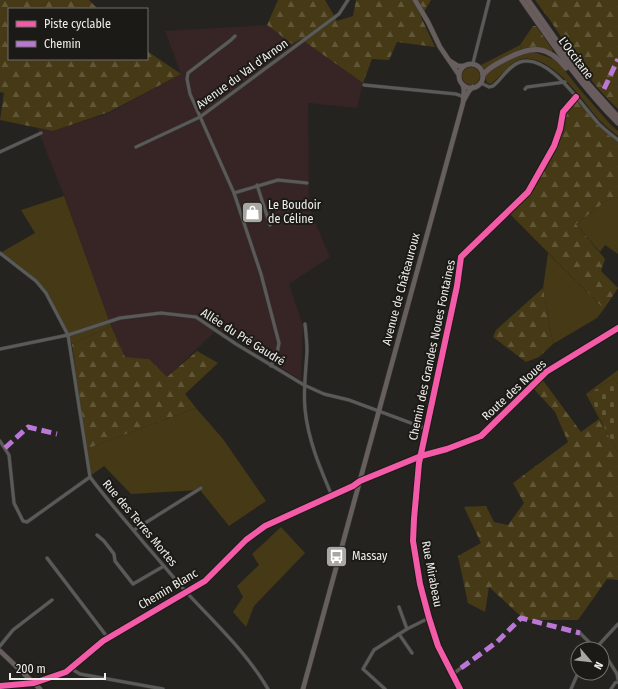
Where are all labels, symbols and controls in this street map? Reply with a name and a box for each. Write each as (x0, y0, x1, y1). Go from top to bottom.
legend (8, 8, 148, 60)
text: Piste cyclable (44, 17, 111, 31)
street label: L'Occitane (556, 34, 596, 82)
street label: Avenue du Val d’Arnon (193, 36, 291, 112)
text: Chemin (44, 37, 81, 51)
place label: Le Boudoir de Céline (268, 198, 322, 226)
shop icon: Le Boudoir de Céline (239, 199, 265, 225)
street label: Avenue de Châteauroux (379, 231, 423, 347)
street label: Chemin des Grandes Noues Fontaines (406, 258, 458, 442)
street label: Allée du Pré Gaudré (198, 305, 288, 369)
street label: Route des Noues (479, 357, 549, 423)
street label: Rue des Terres Mortes (100, 477, 180, 569)
street label: Rue Mirabeau (419, 540, 445, 608)
bus stop icon: Massay (323, 543, 349, 569)
place label: Massay (352, 549, 388, 563)
street label: Chemin Blanc (136, 566, 200, 612)
north arrow (570, 641, 610, 681)
scale bar (10, 655, 105, 681)
text: N (591, 659, 606, 671)
text: 200 m (16, 662, 46, 676)

